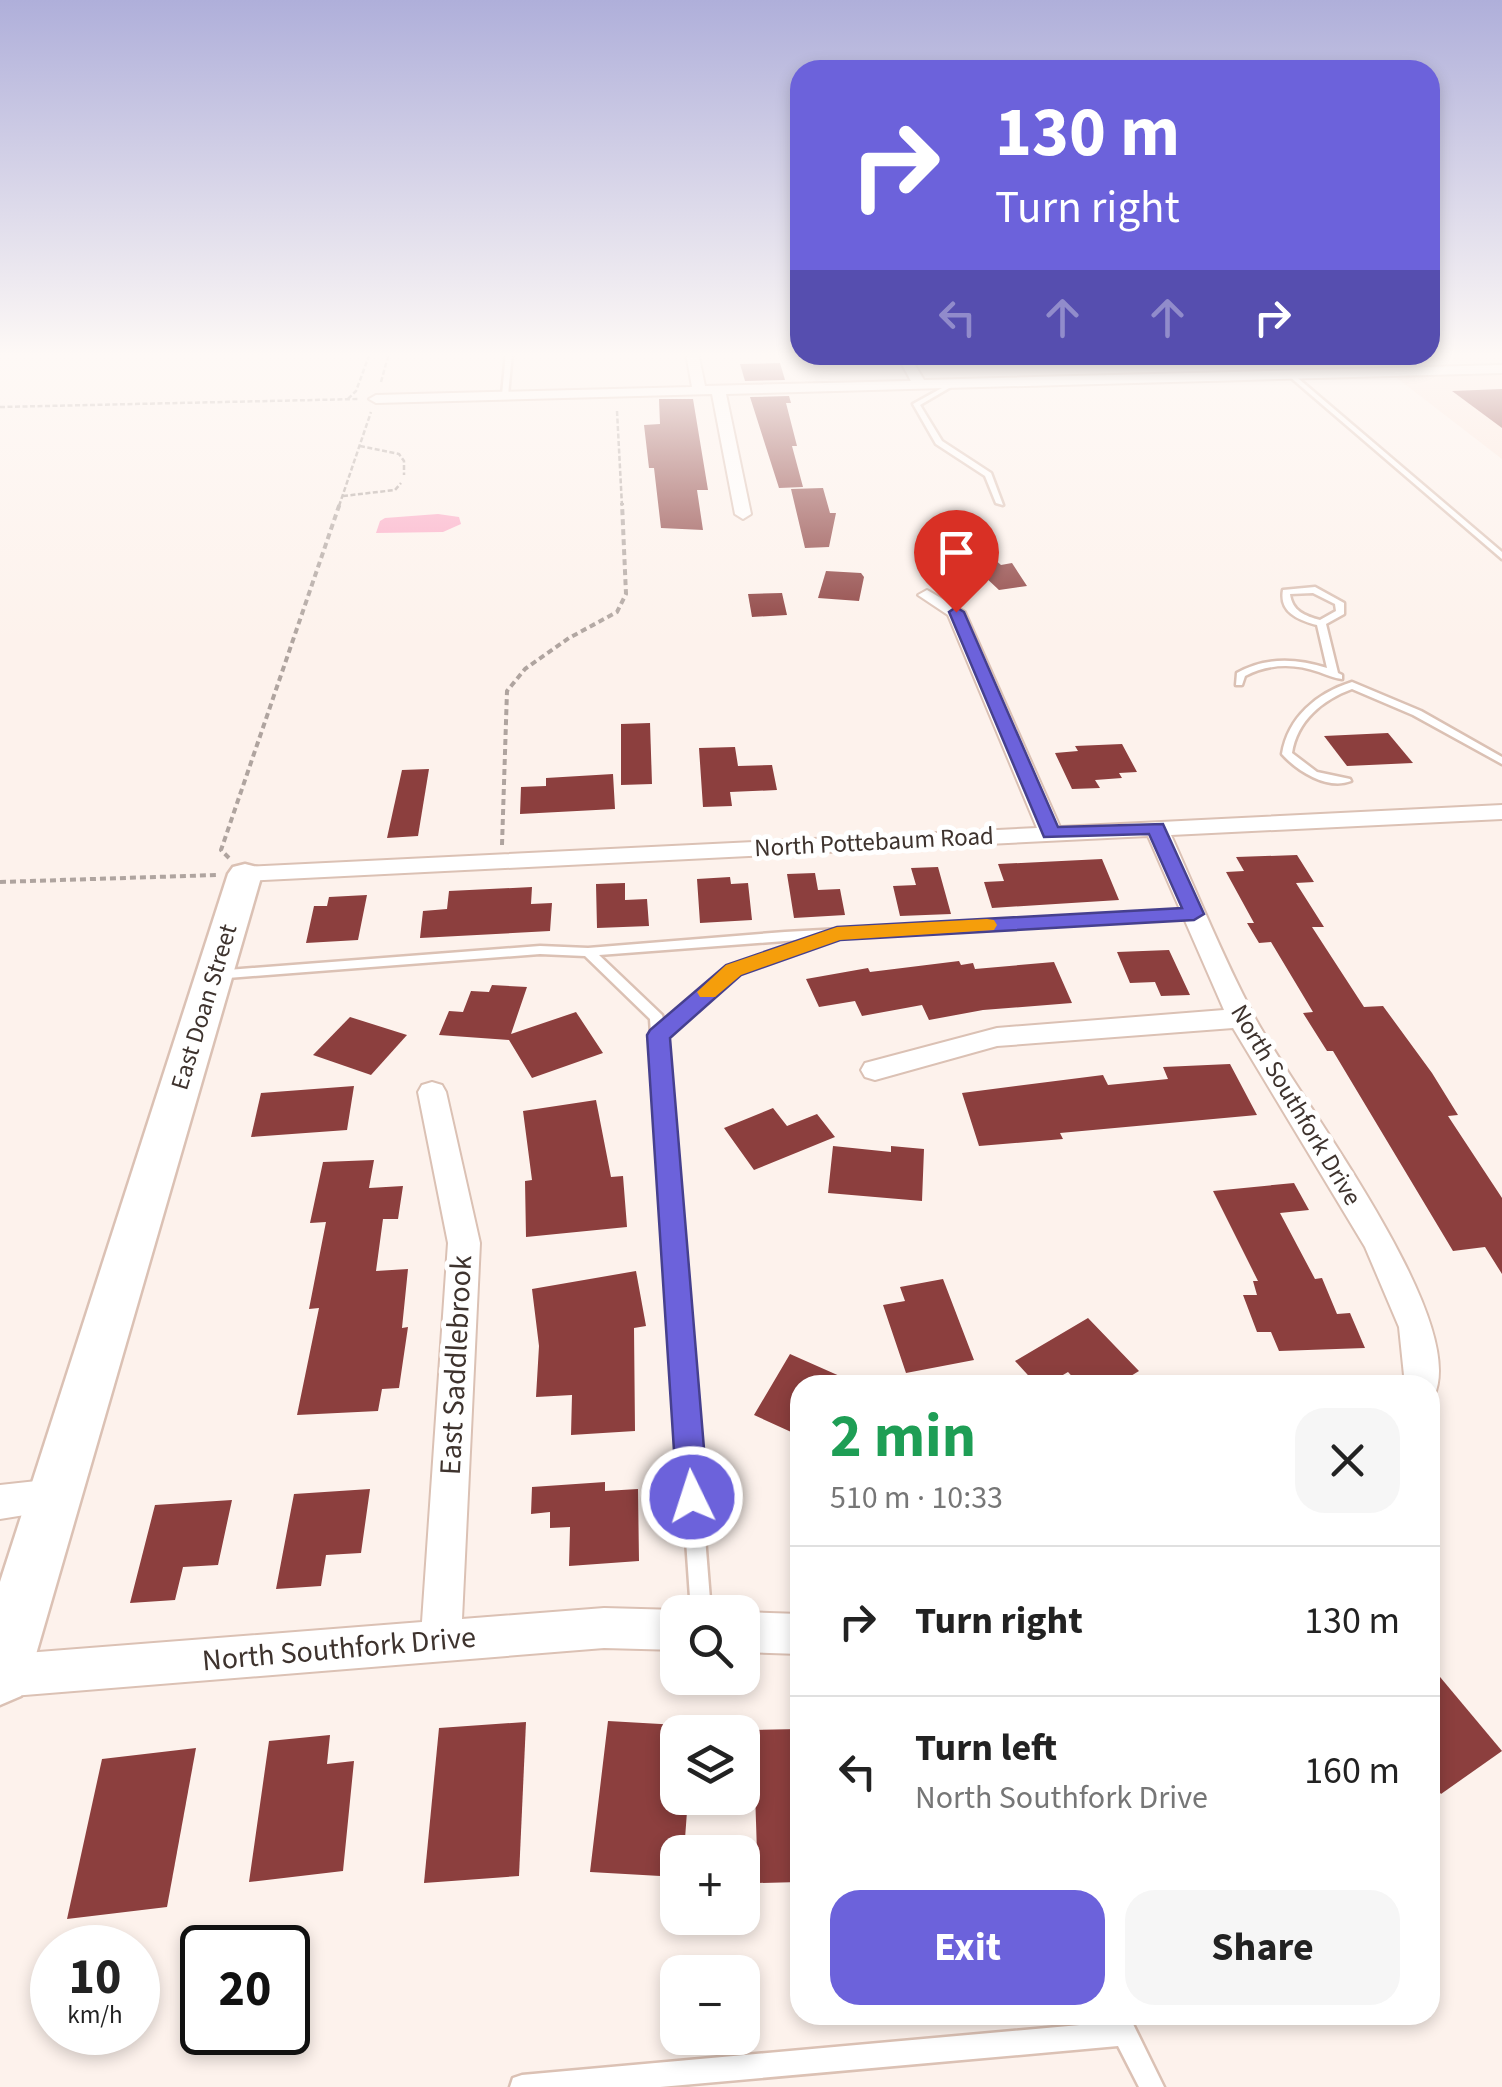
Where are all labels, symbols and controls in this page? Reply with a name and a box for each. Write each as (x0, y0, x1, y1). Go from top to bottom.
text: 130 m (995, 83, 1180, 183)
icon: right (830, 100, 960, 230)
text: Turn right (995, 176, 1180, 240)
icon: left (930, 290, 985, 345)
icon: ahead (1035, 290, 1090, 345)
icon: ahead (1140, 290, 1195, 345)
icon: right (1245, 290, 1300, 345)
pin (914, 510, 999, 613)
icon: arrive (929, 525, 984, 580)
street label: North Pottebaum Road (753, 818, 995, 866)
street label: East Doan Street (162, 919, 246, 1094)
street label: North Southfork Drive (1222, 998, 1370, 1212)
street label: East Saddlebrook (429, 1254, 483, 1476)
text: 2 min (830, 1395, 976, 1480)
button: close (1295, 1408, 1400, 1513)
position arrow (640, 1445, 744, 1549)
text: 510 m · 10:33 (830, 1475, 1003, 1521)
icon: right (830, 1594, 885, 1649)
text: Turn right (915, 1594, 1083, 1648)
text: 130 m (1304, 1594, 1400, 1648)
map controls (660, 1595, 760, 2055)
button: search (660, 1595, 760, 1695)
street label: North Southfork Drive (200, 1616, 478, 1682)
button: layers (660, 1715, 760, 1815)
text: Turn left (915, 1721, 1057, 1775)
icon: left (830, 1744, 885, 1799)
text: 160 m (1304, 1744, 1400, 1798)
text: North Southfork Drive (915, 1775, 1208, 1821)
button: + (660, 1835, 760, 1935)
button: Exit (830, 1890, 1105, 2005)
button: Share (1125, 1890, 1400, 2005)
speed limit sign: 20 (180, 1925, 310, 2055)
text: 10 (69, 1942, 121, 2013)
button: − (660, 1955, 760, 2055)
text: km/h (67, 1997, 123, 2033)

